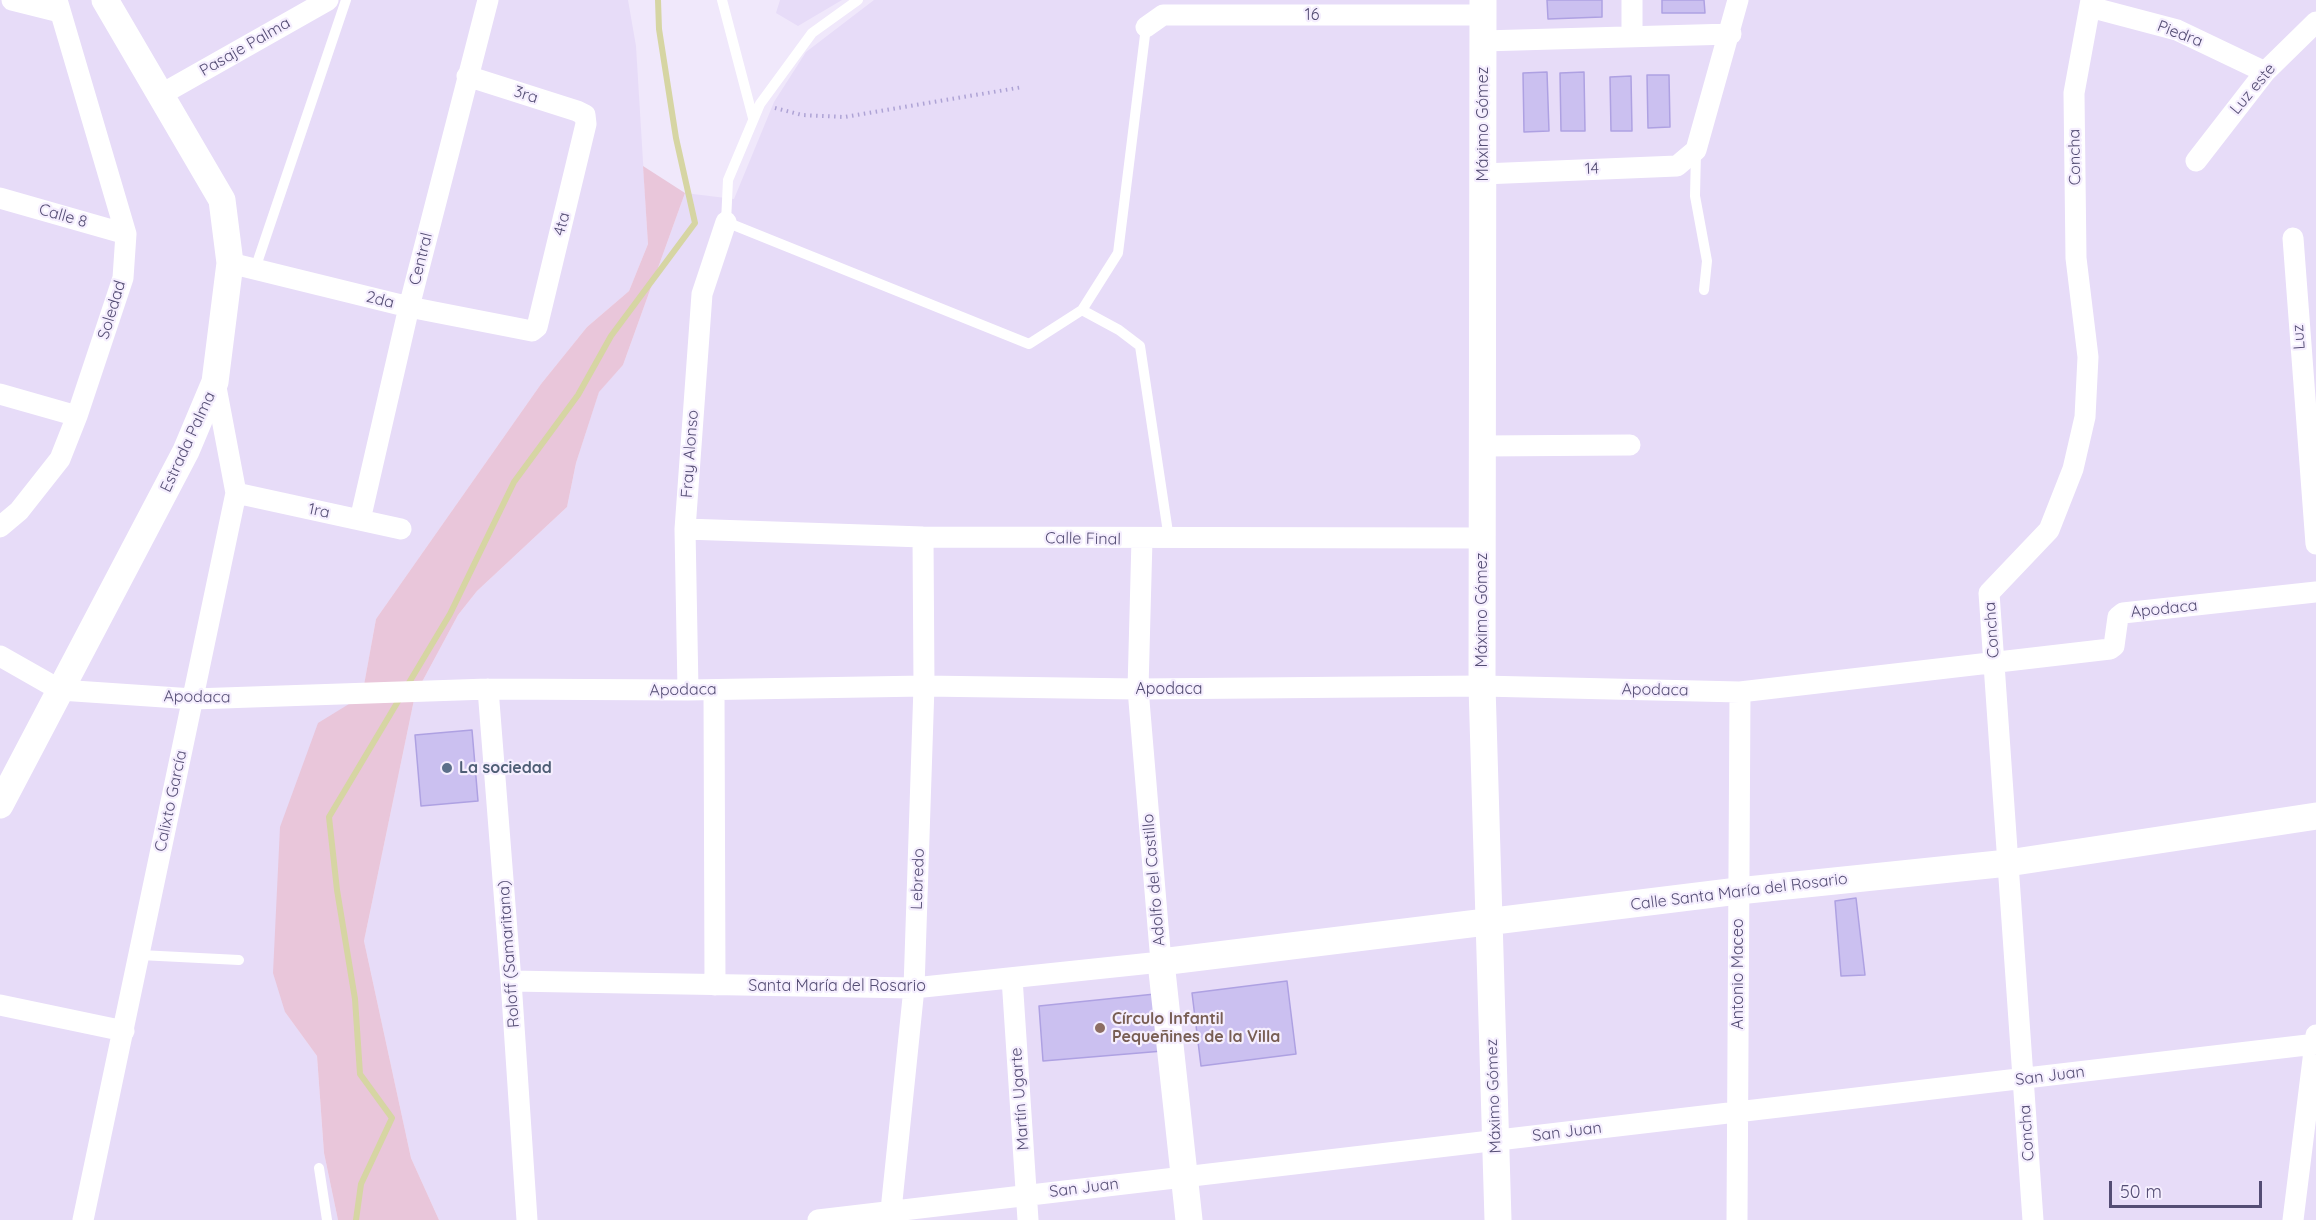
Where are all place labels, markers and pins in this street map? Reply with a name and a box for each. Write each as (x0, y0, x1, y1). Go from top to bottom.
place label: La sociedad (459, 758, 552, 778)
marker: La sociedad (440, 761, 454, 775)
place label: Círculo Infantil Pequeñines de la Villa (1112, 1009, 1280, 1047)
marker: Círculo Infantil Pequeñines de la Villa (1093, 1021, 1107, 1035)

